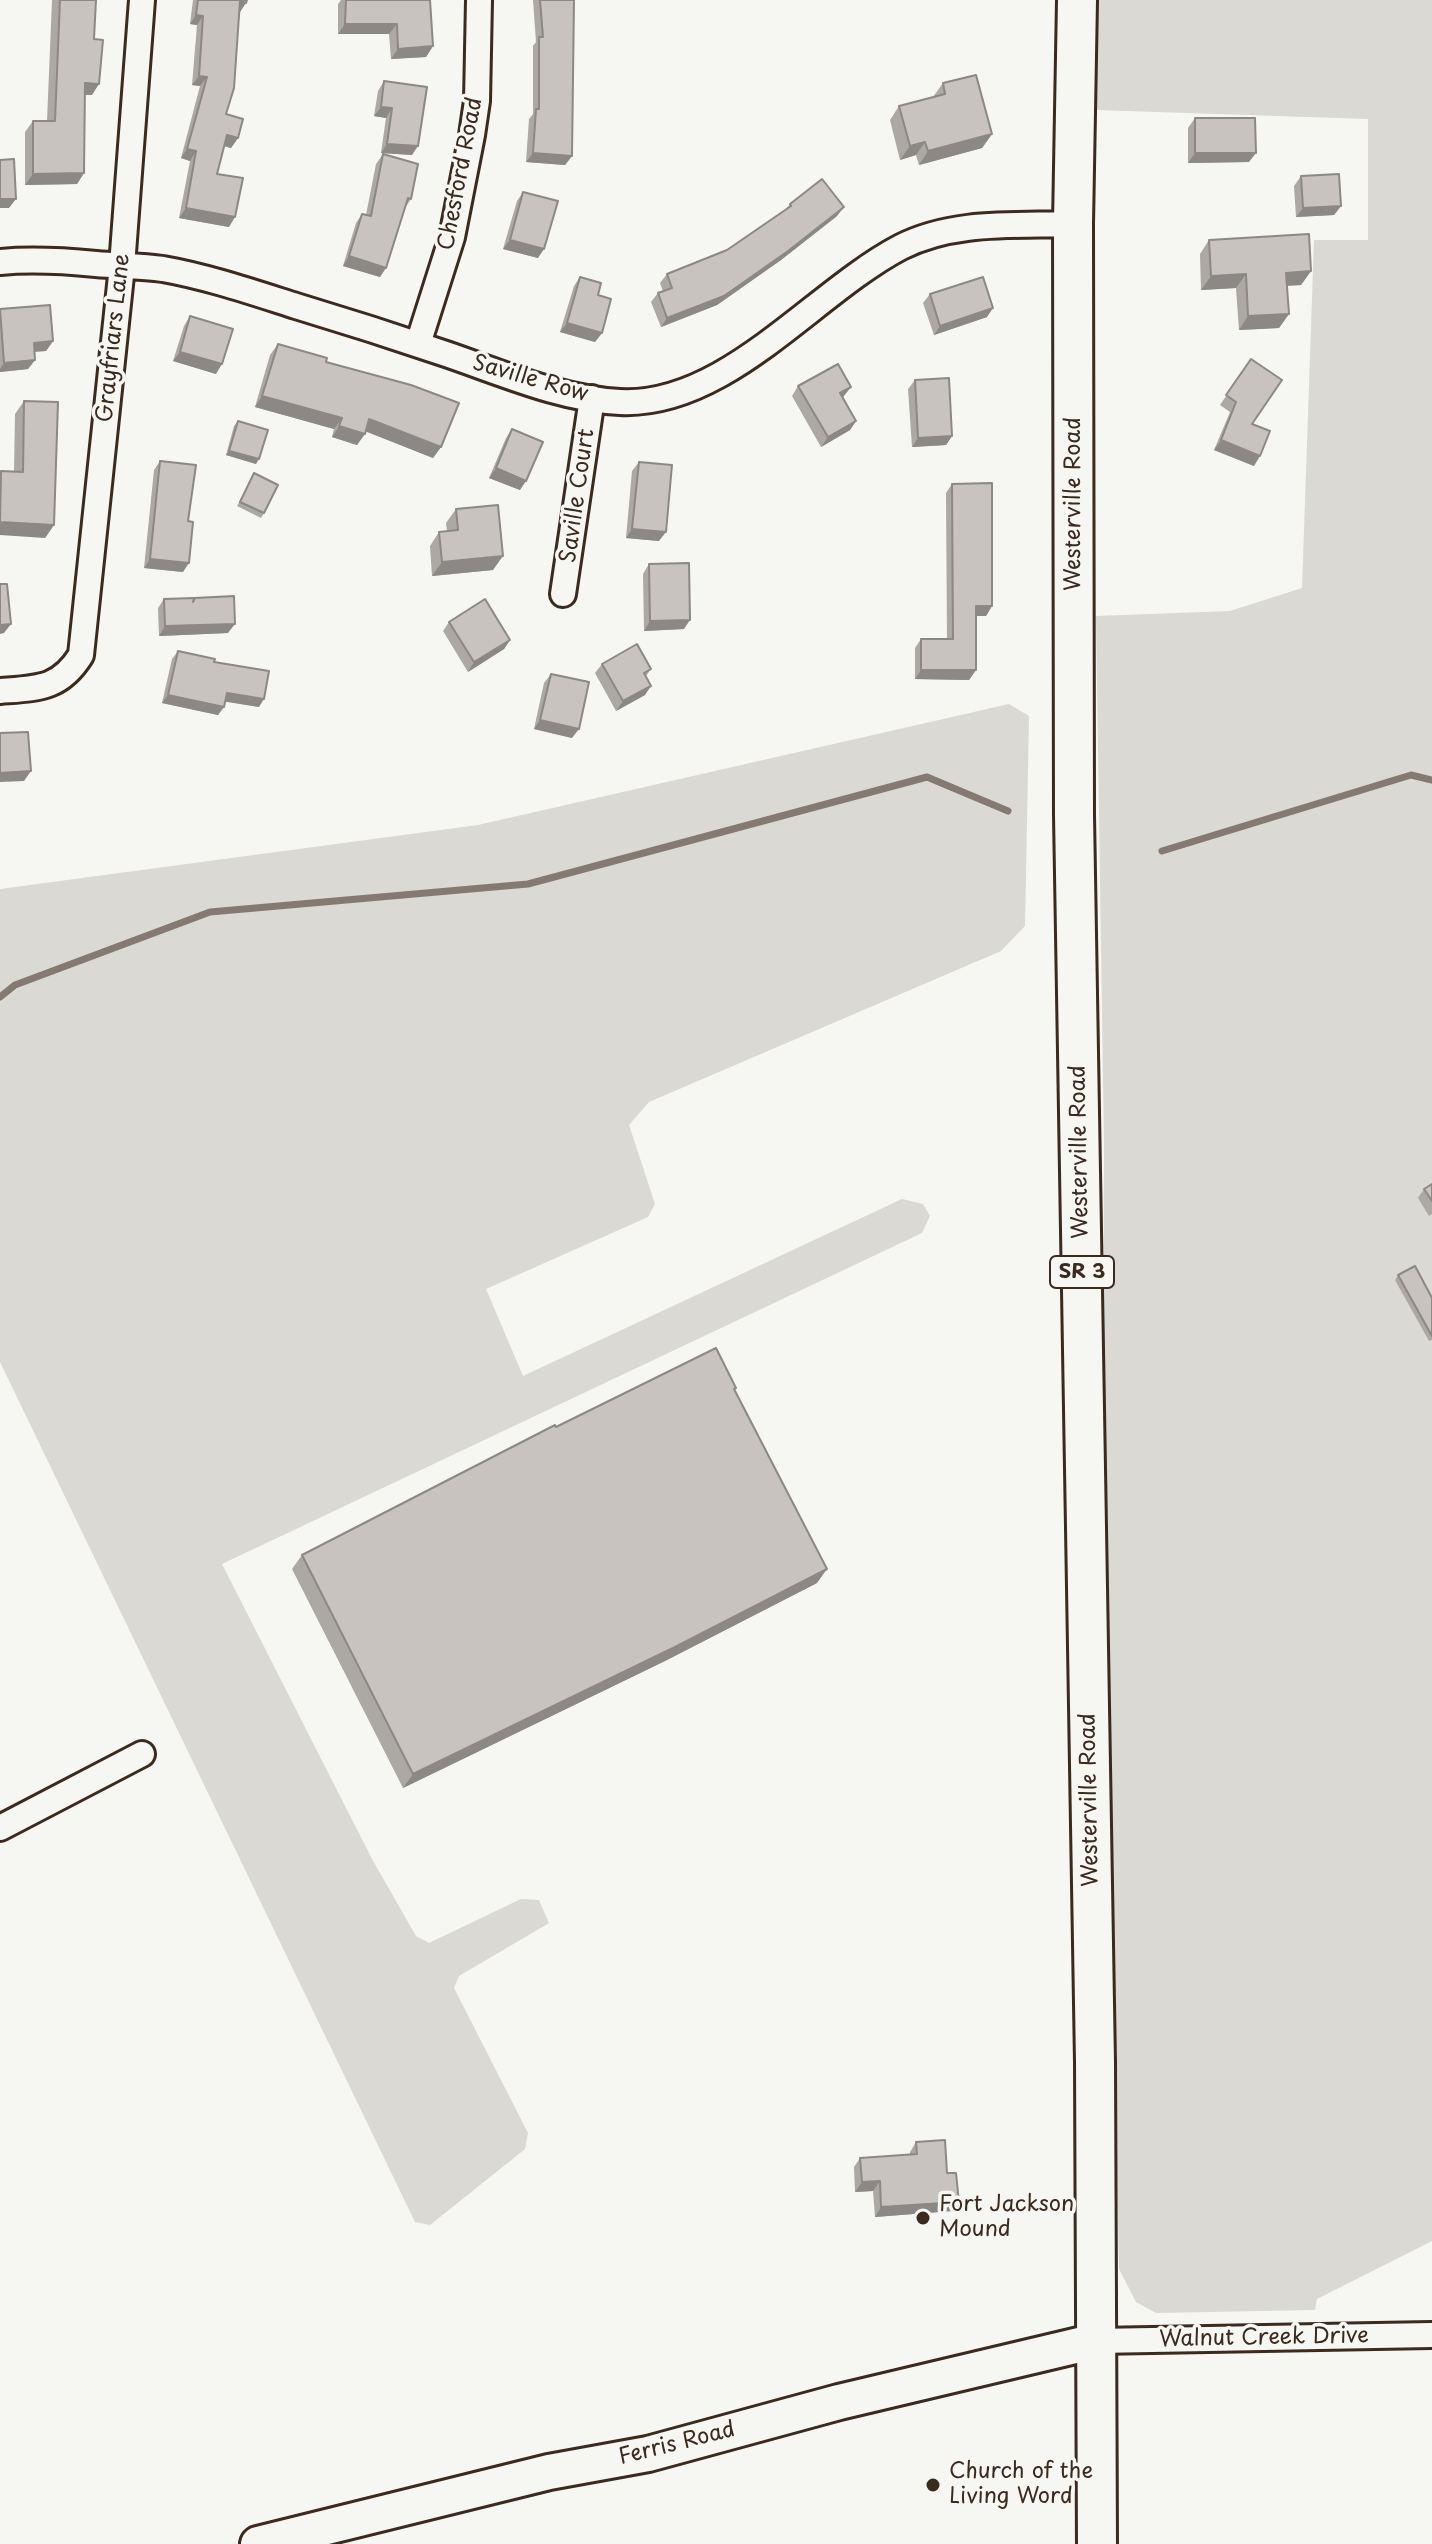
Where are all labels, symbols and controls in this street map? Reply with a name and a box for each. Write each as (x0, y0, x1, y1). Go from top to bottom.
street label: Chesford Road (433, 95, 489, 253)
street label: Grayfriars Lane (92, 252, 136, 424)
street label: Saville Row (469, 350, 591, 408)
street label: Westerville Road (1061, 417, 1087, 591)
street label: Saville Court (556, 427, 600, 565)
street label: Westerville Road (1065, 1065, 1095, 1239)
road number: SR 3 (1050, 1256, 1114, 1288)
street label: Westerville Road (1075, 1713, 1105, 1887)
place label: Fort Jackson Mound (939, 2192, 1074, 2244)
marker: Fort Jackson Mound (914, 2209, 932, 2227)
street label: Walnut Creek Drive (1159, 2323, 1369, 2353)
street label: Ferris Road (616, 2417, 738, 2471)
place label: Church of the Living Word (949, 2459, 1093, 2510)
marker: Church of the Living Word (924, 2476, 942, 2494)

